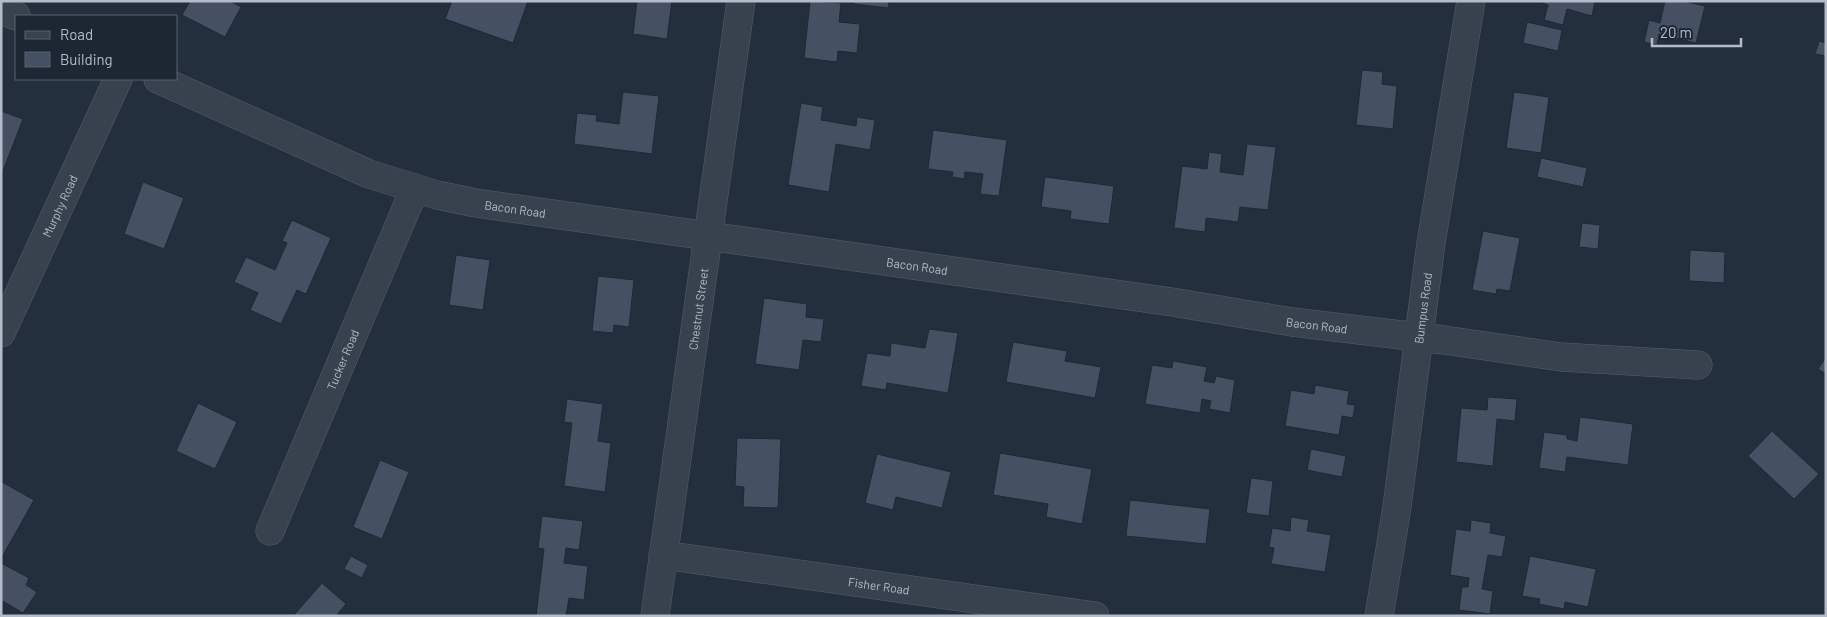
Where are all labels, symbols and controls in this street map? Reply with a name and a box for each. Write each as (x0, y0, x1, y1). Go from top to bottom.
legend (15, 15, 178, 80)
scale bar (1652, 15, 1741, 47)
text: 20 m (1660, 23, 1692, 41)
text: Road (60, 25, 93, 43)
text: Building (60, 50, 113, 68)
street label: Murphy Road (39, 173, 80, 239)
street label: Bacon Road (484, 197, 547, 220)
street label: Bacon Road (886, 254, 949, 277)
street label: Chestnut Street (685, 267, 711, 351)
street label: Bumpus Road (1411, 272, 1434, 344)
street label: Bacon Road (1285, 314, 1348, 336)
street label: Tucker Road (323, 327, 361, 392)
street label: Fisher Road (847, 574, 910, 597)

